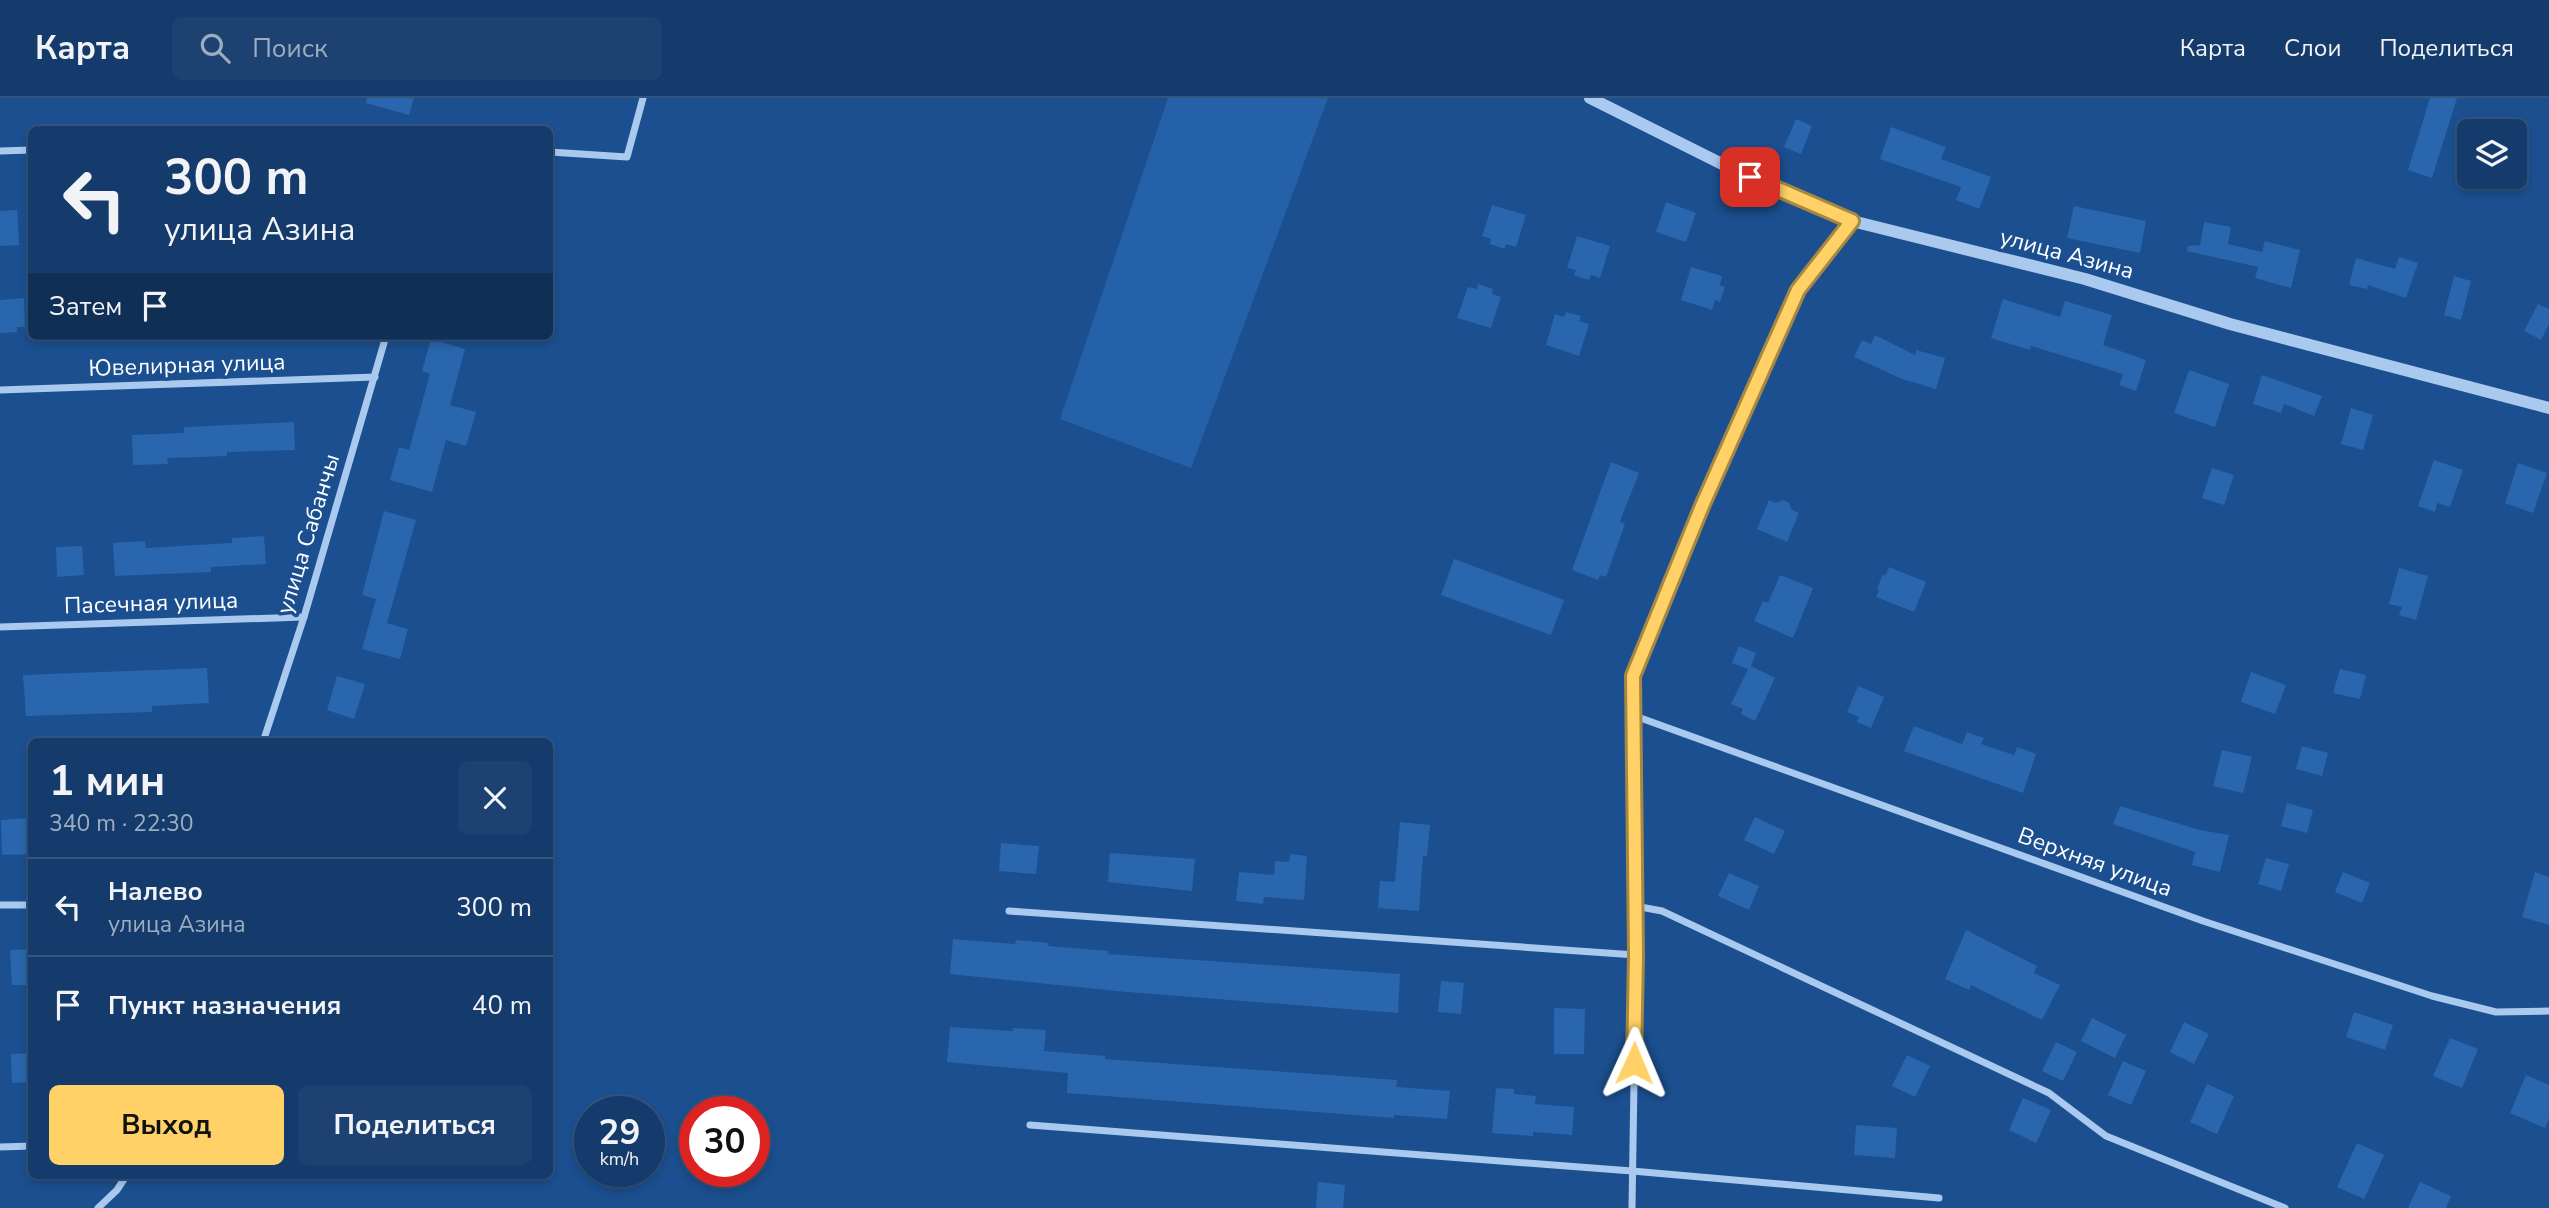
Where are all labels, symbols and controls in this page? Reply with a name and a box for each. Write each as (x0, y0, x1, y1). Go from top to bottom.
search box (172, 17, 662, 80)
text: Карта (35, 26, 130, 71)
icon: search (196, 29, 234, 67)
text: Поиск (252, 31, 328, 66)
text: Карта (2180, 32, 2246, 64)
text: Слои (2284, 32, 2341, 64)
text: Поделиться (2379, 32, 2514, 64)
map controls (2457, 119, 2527, 189)
button: layers (2457, 119, 2527, 189)
text: 300 m (164, 144, 308, 211)
pin (1720, 147, 1780, 207)
icon: left (49, 154, 140, 245)
icon: arrive (1731, 158, 1769, 196)
text: улица Азина (164, 208, 355, 251)
street label: улица Азина (1997, 221, 2137, 287)
icon: arrive (136, 287, 174, 325)
text: Затем (49, 289, 122, 324)
street label: Ювелирная улица (88, 346, 286, 384)
street label: улица Сабанчы (269, 450, 347, 618)
street label: Пасечная улица (63, 584, 239, 622)
text: 1 мин (49, 753, 165, 810)
button: close (458, 761, 532, 835)
text: 340 m · 22:30 (49, 808, 194, 839)
street label: Верхняя улица (2014, 820, 2176, 904)
text: Налево (108, 874, 203, 909)
icon: left (49, 888, 87, 926)
text: 300 m (456, 890, 532, 925)
text: улица Азина (108, 909, 246, 940)
icon: arrive (49, 986, 87, 1024)
text: Пункт назначения (108, 988, 341, 1023)
text: 40 m (472, 988, 532, 1023)
position arrow (1597, 1026, 1671, 1100)
button: Выход (49, 1085, 284, 1165)
button: Поделиться (298, 1085, 532, 1165)
speed limit sign: 30 (679, 1096, 770, 1187)
text: 29 (598, 1109, 641, 1156)
text: km/h (600, 1147, 639, 1171)

